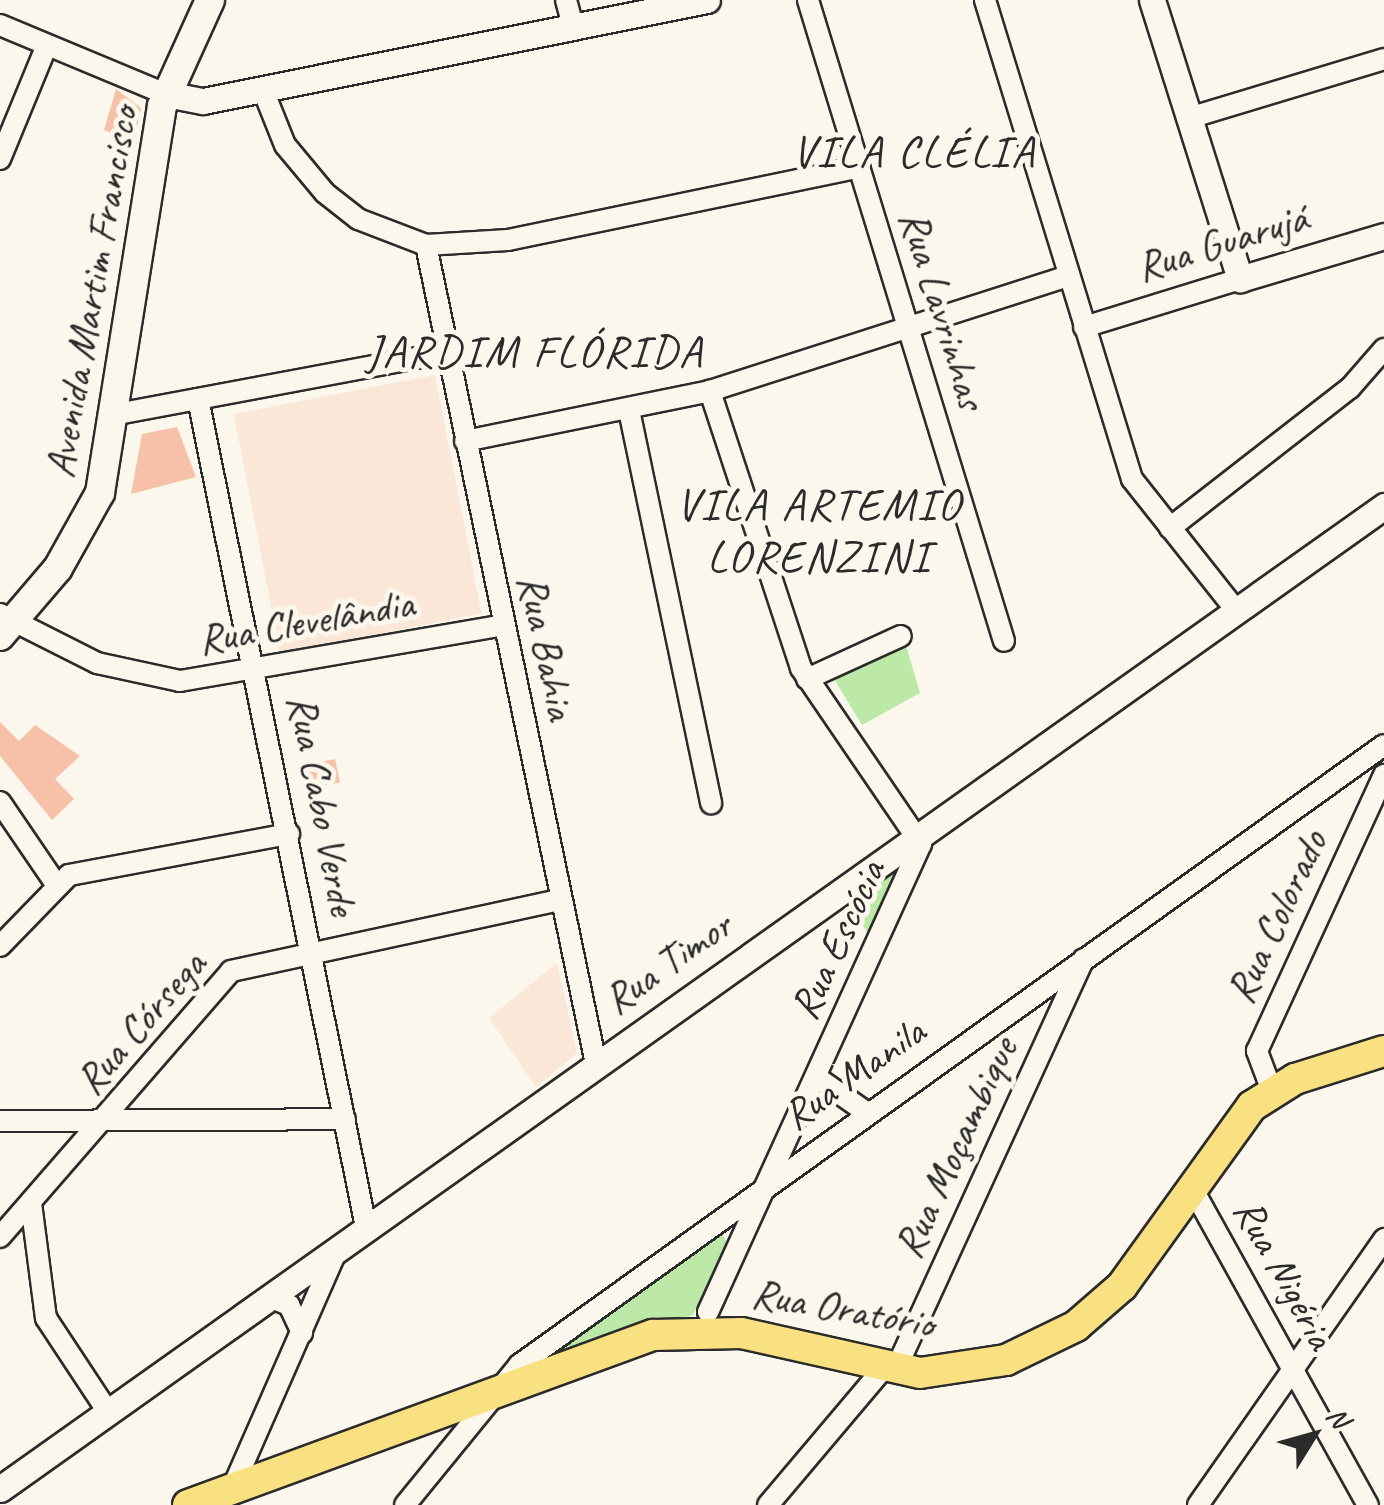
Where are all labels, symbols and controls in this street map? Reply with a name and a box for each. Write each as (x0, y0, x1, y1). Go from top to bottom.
street label: Avenida Martim Francisco (34, 102, 150, 482)
district label: VILA CLÉLIA (793, 125, 1035, 179)
street label: Rua Guarujá (1131, 193, 1313, 293)
street label: Rua Lavrinhas (888, 204, 996, 416)
district label: JARDIM FLÓRIDA (369, 325, 701, 379)
district label: VILA ARTEMIO LORENZINI (677, 478, 961, 584)
street label: Rua Bahia (506, 569, 586, 725)
street label: Rua Clevelândia (194, 578, 418, 666)
street label: Rua Cabo Verde (276, 690, 368, 920)
street label: Rua Colorado (1215, 823, 1339, 1011)
street label: Rua Escócia (779, 853, 897, 1027)
street label: Rua Timor (594, 901, 742, 1025)
street label: Rua Córsega (65, 941, 217, 1105)
street label: Rua Manila (773, 1006, 935, 1142)
street label: Rua Moçambique (883, 1030, 1029, 1266)
street label: Rua Nigéria (1222, 1189, 1346, 1359)
street label: Rua Oratório (748, 1268, 938, 1350)
north arrow (1264, 1385, 1364, 1485)
text: N (1319, 1399, 1358, 1434)

